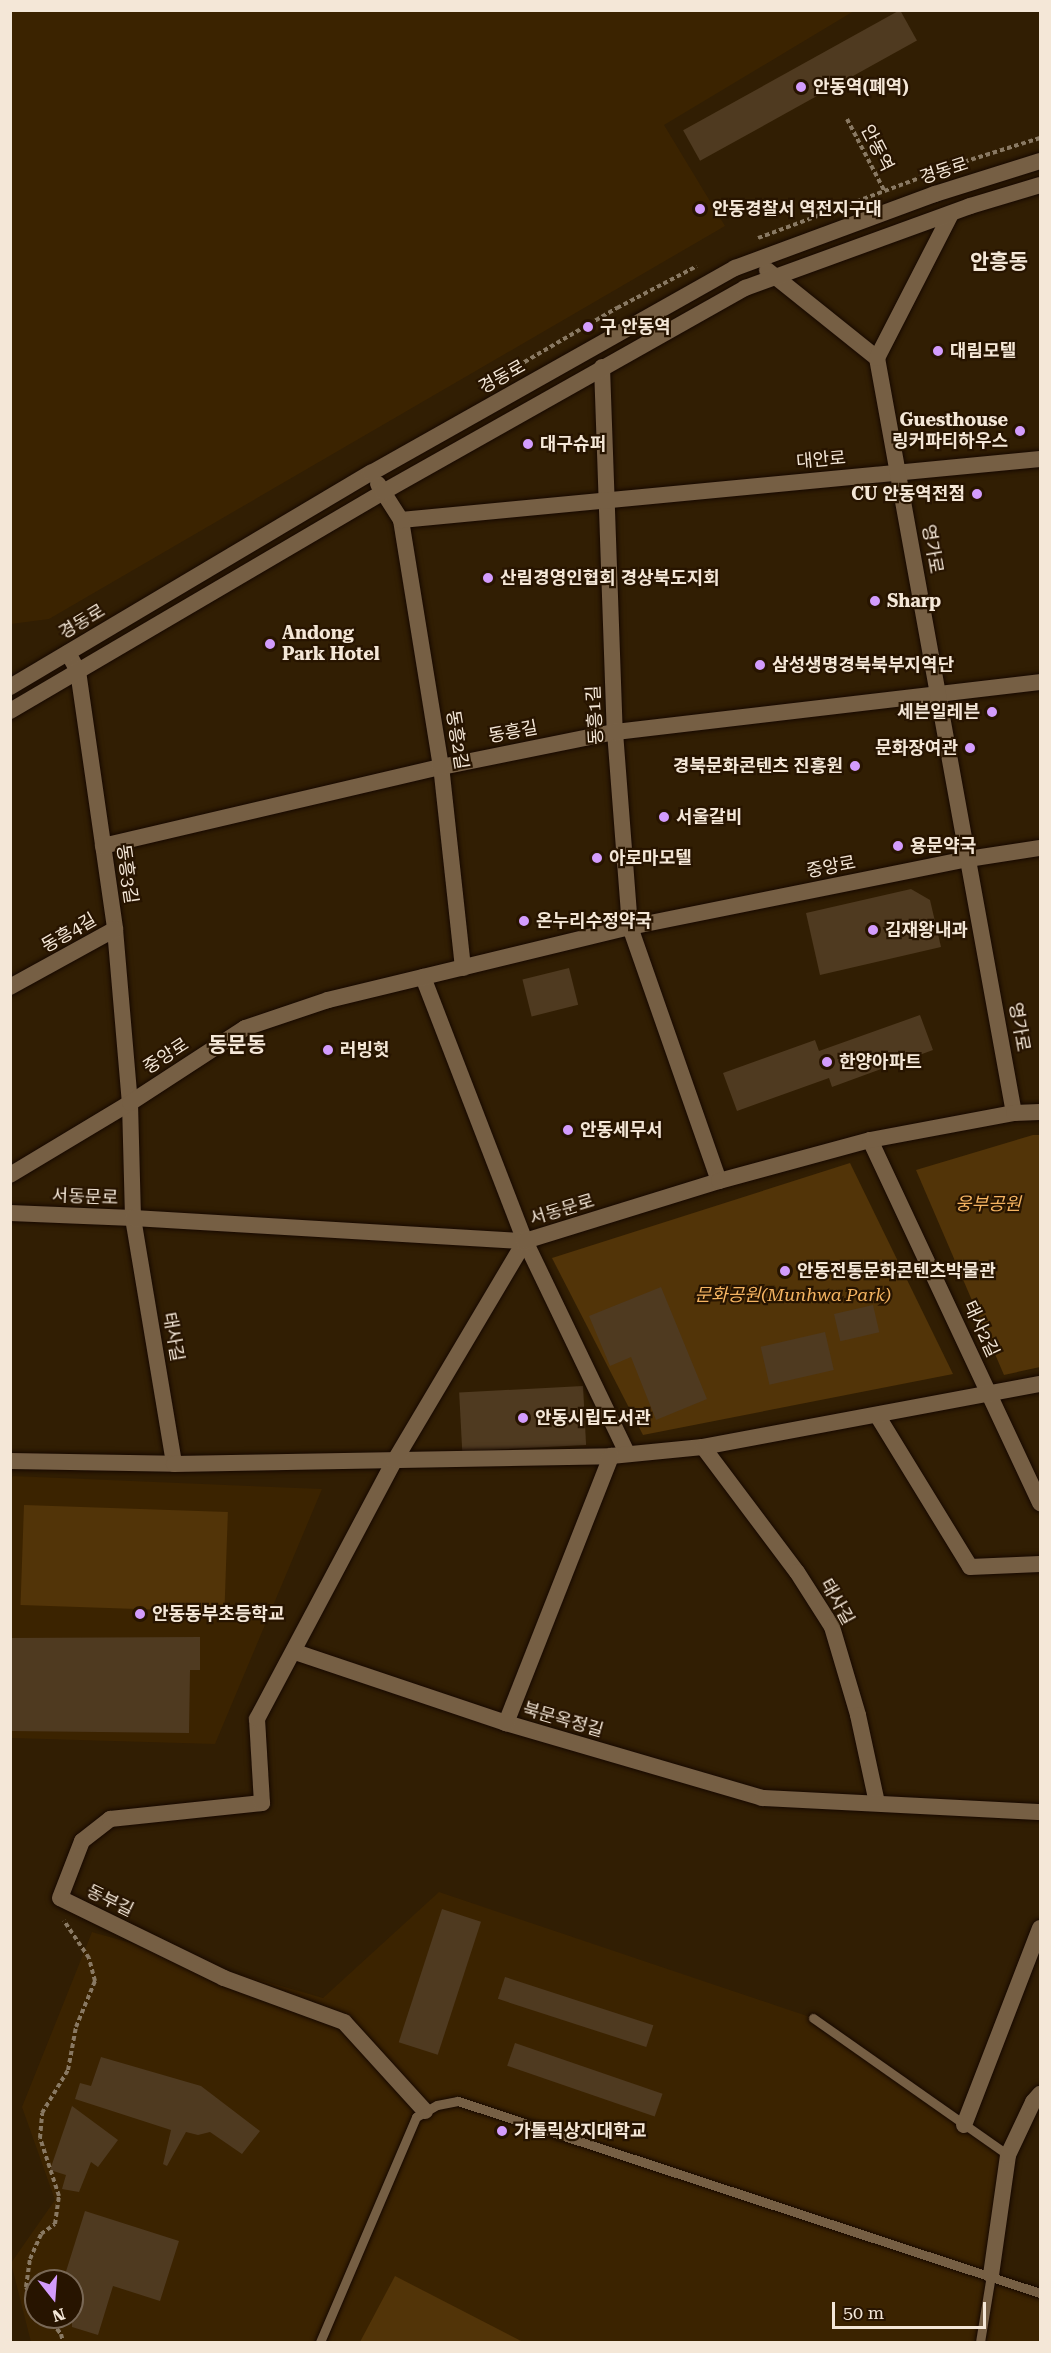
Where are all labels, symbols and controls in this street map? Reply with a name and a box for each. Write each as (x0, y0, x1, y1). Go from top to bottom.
place label: 안동역(폐역) (813, 76, 909, 98)
marker: 안동역(폐역) (794, 80, 808, 94)
street label: 안동역 (856, 121, 898, 175)
street label: 경동로 (917, 153, 971, 189)
place label: 안동경찰서 역전지구대 (712, 198, 882, 220)
marker: 안동경찰서 역전지구대 (693, 202, 707, 216)
district label: 안흥동 (970, 249, 1028, 275)
place label: 구 안동역 (600, 316, 671, 338)
marker: 구 안동역 (581, 320, 595, 334)
place label: 대림모텔 (950, 340, 1016, 362)
marker: 대림모텔 (931, 344, 945, 358)
street label: 경동로 (475, 356, 529, 398)
place label: Guesthouse 링커파티하우스 (892, 410, 1008, 452)
marker: Guesthouse 링커파티하우스 (1013, 424, 1027, 438)
place label: 대구슈퍼 (540, 433, 606, 455)
marker: 대구슈퍼 (521, 437, 535, 451)
street label: 대안로 (795, 447, 847, 473)
place label: CU 안동역전점 (851, 483, 965, 505)
marker: CU 안동역전점 (970, 487, 984, 501)
street label: 영가로 (917, 523, 947, 575)
place label: 산림경영인협회 경상북도지회 (500, 567, 720, 589)
marker: 산림경영인협회 경상북도지회 (481, 571, 495, 585)
place label: Sharp (887, 590, 941, 612)
marker: Sharp (868, 594, 882, 608)
street label: 경동로 (55, 600, 109, 644)
place label: Andong Park Hotel (282, 623, 380, 666)
marker: Andong Park Hotel (263, 637, 277, 651)
place label: 삼성생명경북북부지역단 (772, 654, 954, 676)
marker: 삼성생명경북북부지역단 (753, 658, 767, 672)
street label: 동흥1길 (583, 685, 607, 745)
place label: 세븐일레븐 (897, 701, 980, 723)
marker: 세븐일레븐 (985, 705, 999, 719)
street label: 동흥2길 (442, 709, 472, 771)
street label: 동흥길 (487, 717, 539, 747)
place label: 문화장여관 (875, 737, 958, 759)
marker: 문화장여관 (963, 741, 977, 755)
place label: 경북문화콘텐츠 진흥원 (673, 755, 843, 777)
marker: 경북문화콘텐츠 진흥원 (848, 759, 862, 773)
place label: 서울갈비 (676, 806, 742, 828)
marker: 서울갈비 (657, 810, 671, 824)
place label: 용문약국 (910, 835, 976, 857)
marker: 용문약국 (891, 839, 905, 853)
street label: 동흥3길 (112, 843, 142, 905)
place label: 아로마모텔 (609, 847, 692, 869)
marker: 아로마모텔 (590, 851, 604, 865)
street label: 중앙로 (805, 852, 857, 882)
street label: 동흥4길 (38, 909, 100, 957)
place label: 온누리수정약국 (536, 910, 652, 932)
marker: 온누리수정약국 (517, 914, 531, 928)
place label: 김재왕내과 (885, 919, 968, 941)
marker: 김재왕내과 (866, 923, 880, 937)
street label: 영가로 (1004, 1001, 1034, 1053)
district label: 동문동 (208, 1032, 266, 1058)
street label: 중앙로 (139, 1033, 193, 1079)
place label: 러빙헛 (340, 1039, 390, 1061)
marker: 러빙헛 (321, 1043, 335, 1057)
place label: 한양아파트 (839, 1051, 922, 1073)
marker: 한양아파트 (820, 1055, 834, 1069)
place label: 안동세무서 (580, 1119, 663, 1141)
marker: 안동세무서 (561, 1123, 575, 1137)
street label: 서동문로 (52, 1185, 118, 1209)
street label: 서동문로 (527, 1190, 597, 1230)
park label: 웅부공원 (955, 1193, 1021, 1215)
place label: 안동전통문화콘텐츠박물관 (797, 1260, 996, 1282)
marker: 안동전통문화콘텐츠박물관 (778, 1264, 792, 1278)
park label: 문화공원(Munhwa Park) (694, 1284, 892, 1306)
street label: 태사2길 (959, 1297, 1003, 1361)
street label: 태사길 (158, 1311, 188, 1363)
place label: 안동시립도서관 (535, 1407, 651, 1429)
marker: 안동시립도서관 (516, 1411, 530, 1425)
street label: 태사길 (816, 1575, 858, 1629)
place label: 안동동부초등학교 (152, 1603, 284, 1625)
marker: 안동동부초등학교 (133, 1607, 147, 1621)
street label: 북문옥정길 (520, 1698, 606, 1742)
street label: 동부길 (83, 1880, 137, 1922)
place label: 가톨릭상지대학교 (514, 2120, 646, 2142)
marker: 가톨릭상지대학교 (495, 2124, 509, 2138)
north arrow (24, 2269, 84, 2329)
scale bar (835, 2290, 990, 2328)
text: 50 m (843, 2302, 884, 2323)
text: N (50, 2304, 68, 2326)

